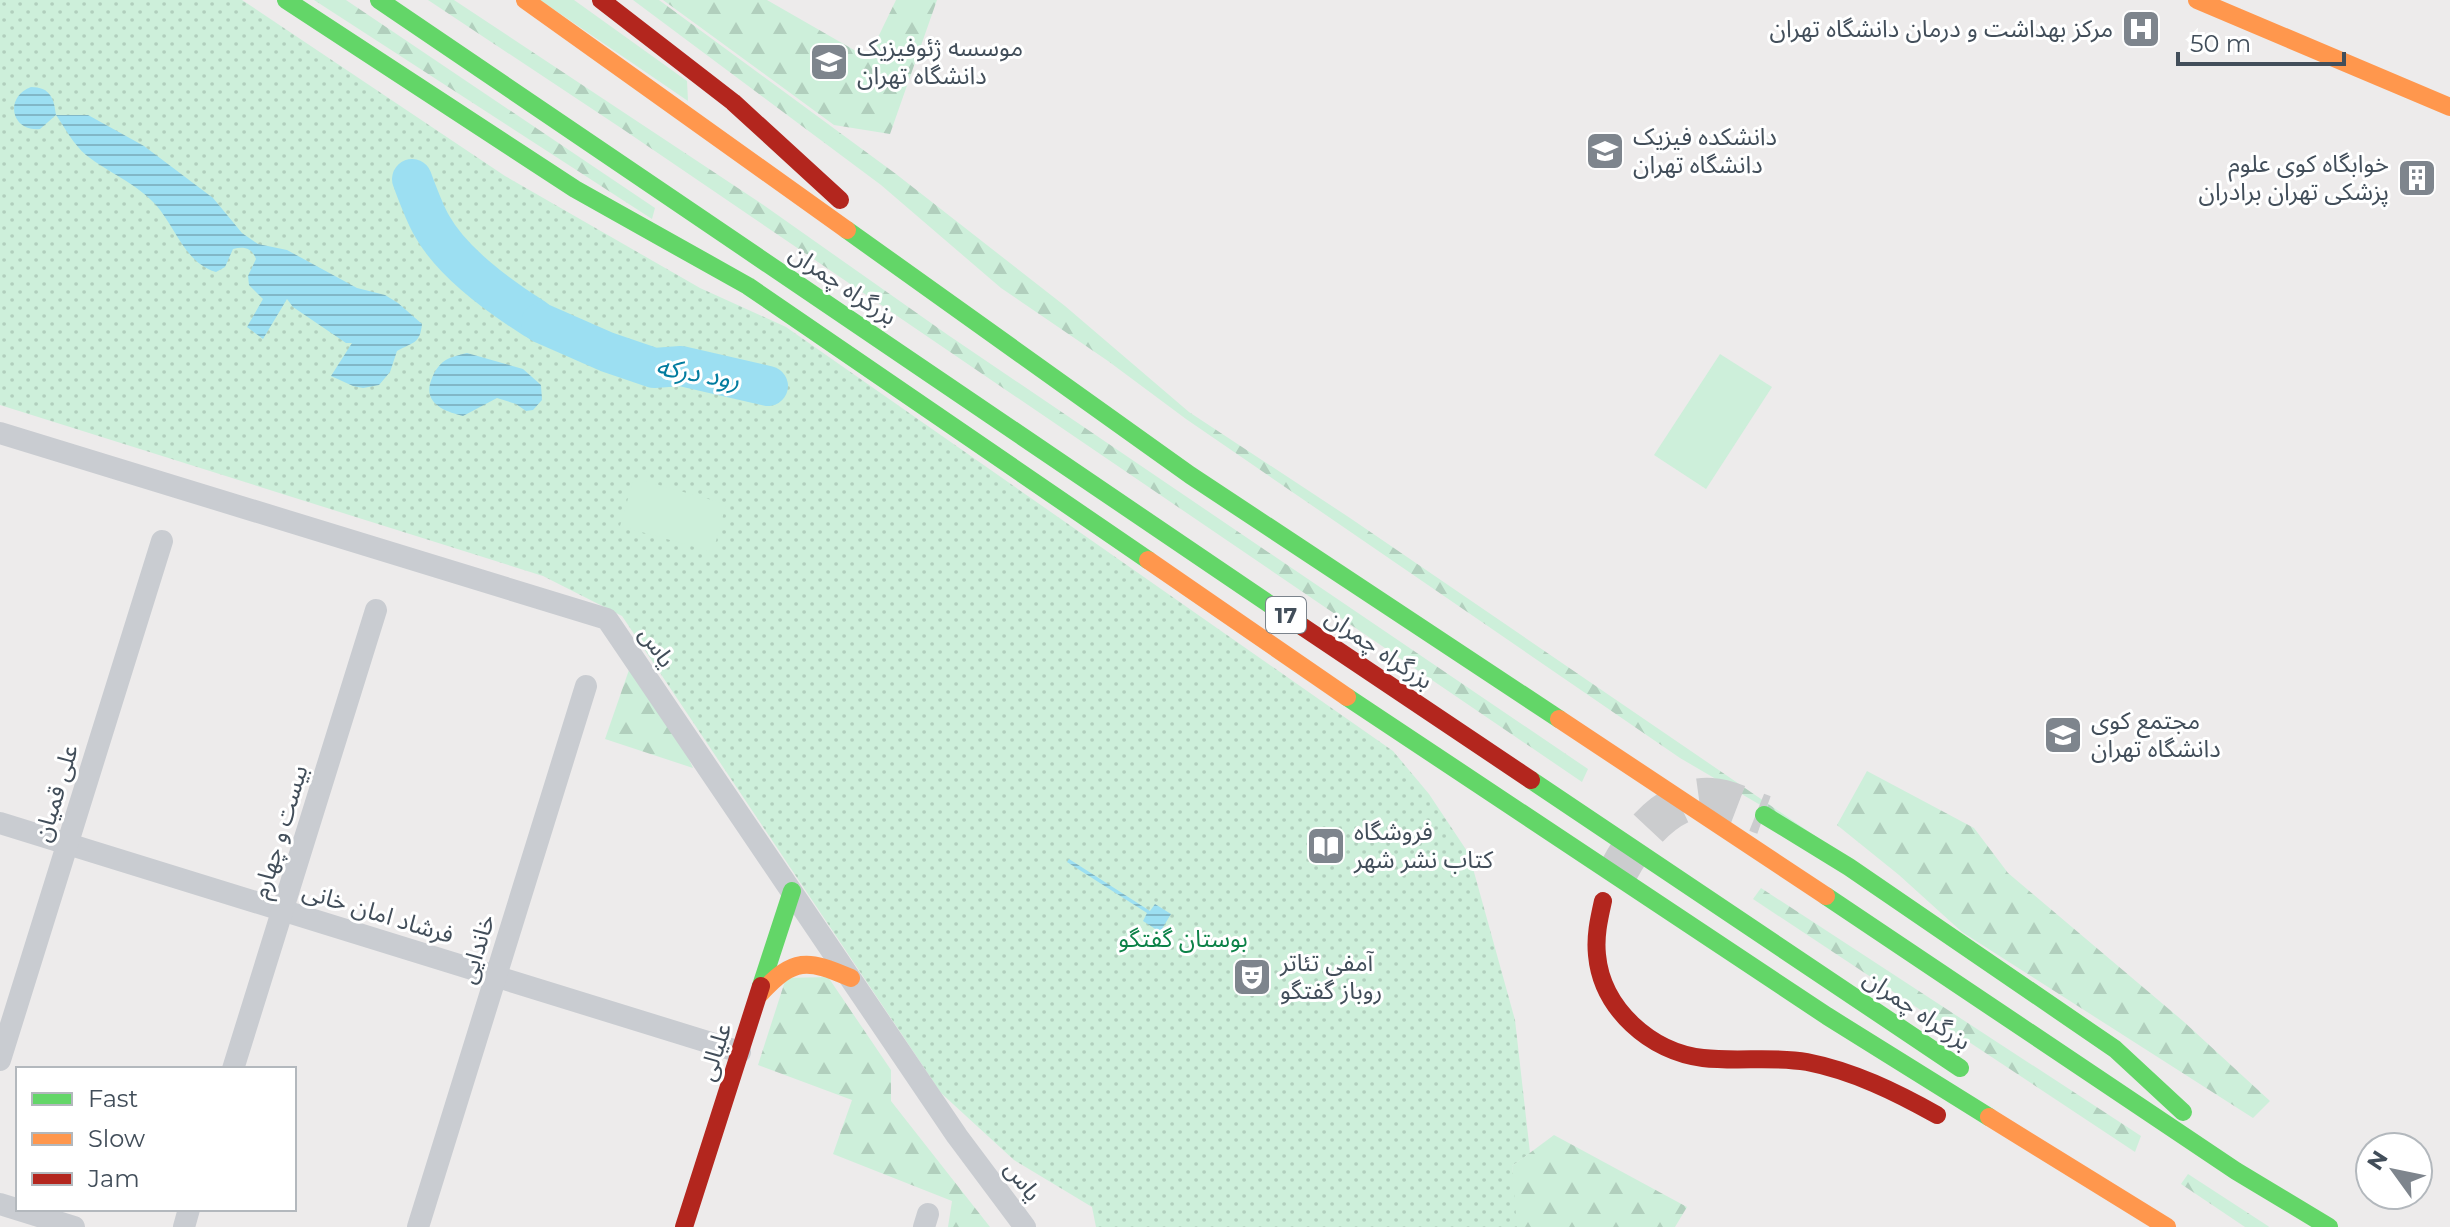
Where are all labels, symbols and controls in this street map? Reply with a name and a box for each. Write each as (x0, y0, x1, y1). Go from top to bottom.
hospital icon: مرکز بهداشت و درمان دانشگاه تهران (2120, 8, 2162, 50)
place label: مرکز بهداشت و درمان دانشگاه تهران (1770, 14, 2113, 43)
scale bar (2178, 16, 2344, 66)
text: 50 m (2190, 29, 2251, 58)
place label: موسسه ژئوفیزیک دانشگاه تهران (857, 33, 1023, 90)
school or university icon: موسسه ژئوفیزیک دانشگاه تهران (808, 41, 850, 83)
place label: دانشکده فیزیک دانشگاه تهران (1633, 122, 1777, 179)
school or university icon: دانشکده فیزیک دانشگاه تهران (1584, 130, 1626, 172)
place label: خوابگاه کوی علوم پزشکی تهران برادران (2199, 149, 2389, 207)
building icon: خوابگاه کوی علوم پزشکی تهران برادران (2396, 157, 2438, 199)
street label: بزرگراه چمران (783, 238, 903, 332)
water label: رود درکه (654, 350, 742, 396)
road number: 17 (1266, 597, 1306, 633)
street label: بزرگراه چمران (1319, 602, 1439, 696)
street label: یاس (633, 621, 682, 673)
place label: مجتمع کوی دانشگاه تهران (2091, 706, 2221, 763)
school or university icon: مجتمع کوی دانشگاه تهران (2042, 714, 2084, 756)
street label: علی قمیان (27, 741, 84, 845)
street label: بیست و چهارم (245, 762, 317, 903)
place label: فروشگاه کتاب نشر شهر (1353, 817, 1494, 874)
library icon: فروشگاه کتاب نشر شهر (1305, 825, 1347, 867)
street label: فرشاد امان خانی (299, 876, 457, 949)
street label: خاندایی (452, 911, 501, 987)
park label: بوستان گفتگو (1118, 924, 1248, 953)
place label: آمفی تئاتر روباز گفتگو (1279, 948, 1382, 1005)
theatre icon: آمفی تئاتر روباز گفتگو (1231, 956, 1273, 998)
street label: بزرگراه چمران (1857, 963, 1977, 1057)
street label: علیالی (692, 1019, 737, 1084)
legend (16, 1067, 296, 1211)
text: Fast (88, 1084, 139, 1113)
text: Slow (88, 1124, 145, 1153)
north arrow (2354, 1131, 2434, 1211)
text: N (2361, 1146, 2394, 1175)
street label: یاس (999, 1155, 1048, 1207)
text: Jam (87, 1164, 140, 1193)

